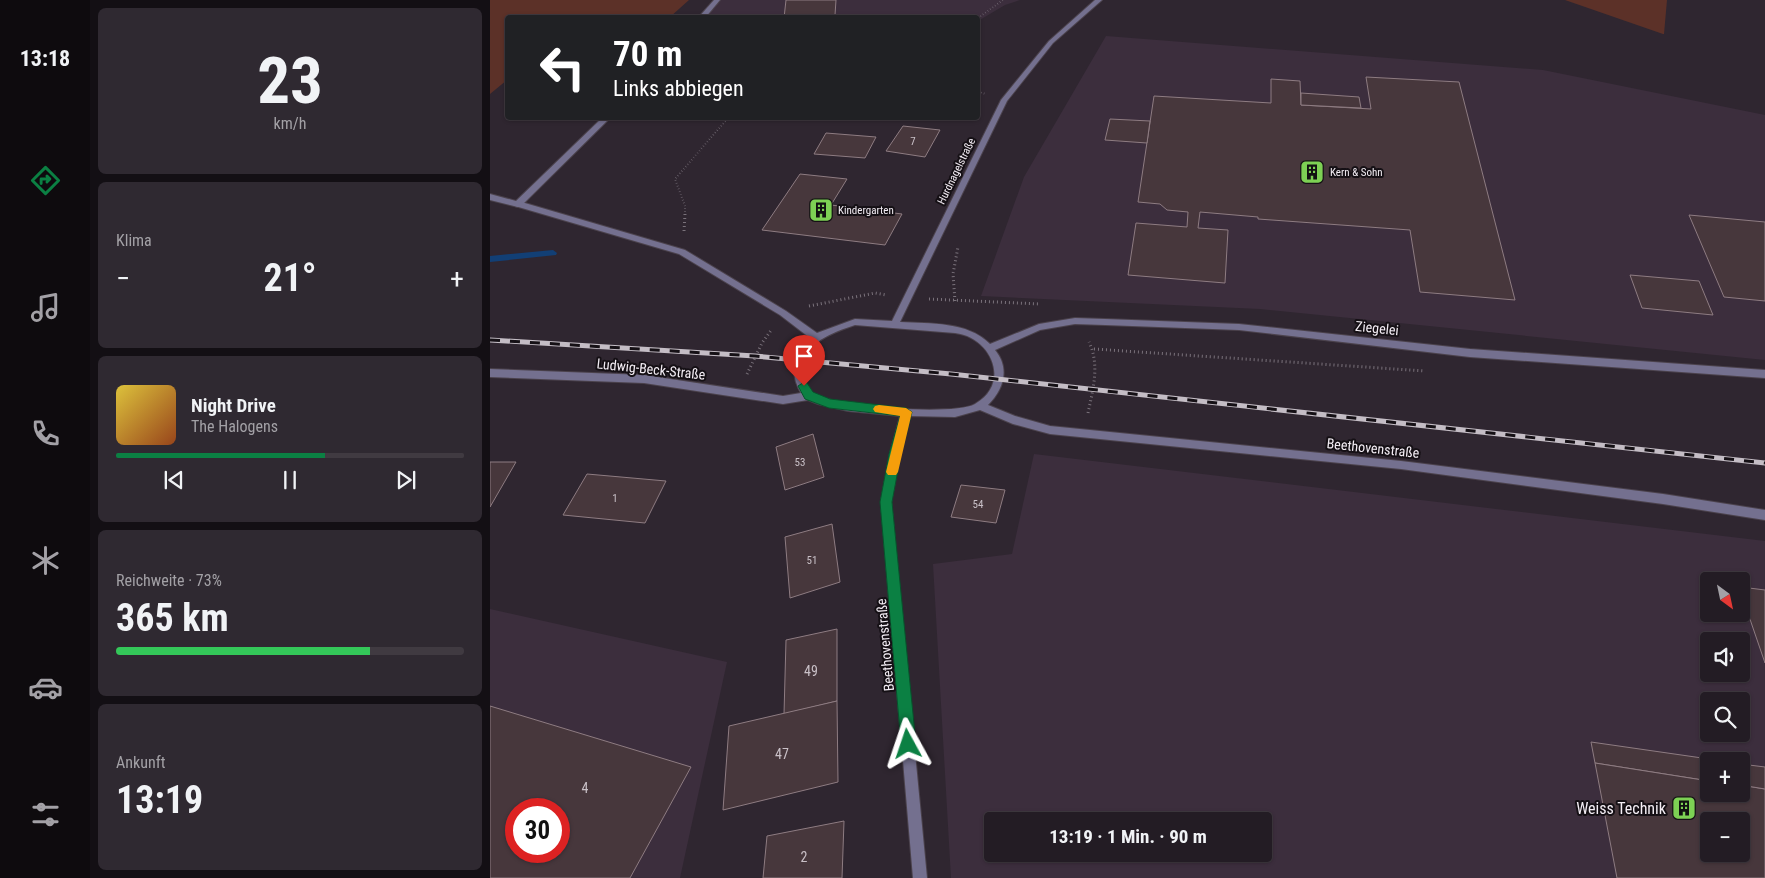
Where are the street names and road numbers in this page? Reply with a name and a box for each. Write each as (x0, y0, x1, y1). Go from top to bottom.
street label: Hurdnagelstraße (935, 136, 978, 206)
street label: Ziegelei (1355, 318, 1399, 338)
street label: Ludwig-Beck-Straße (596, 355, 707, 383)
street label: Beethovenstraße (1326, 435, 1420, 461)
street label: Beethovenstraße (873, 598, 897, 692)

